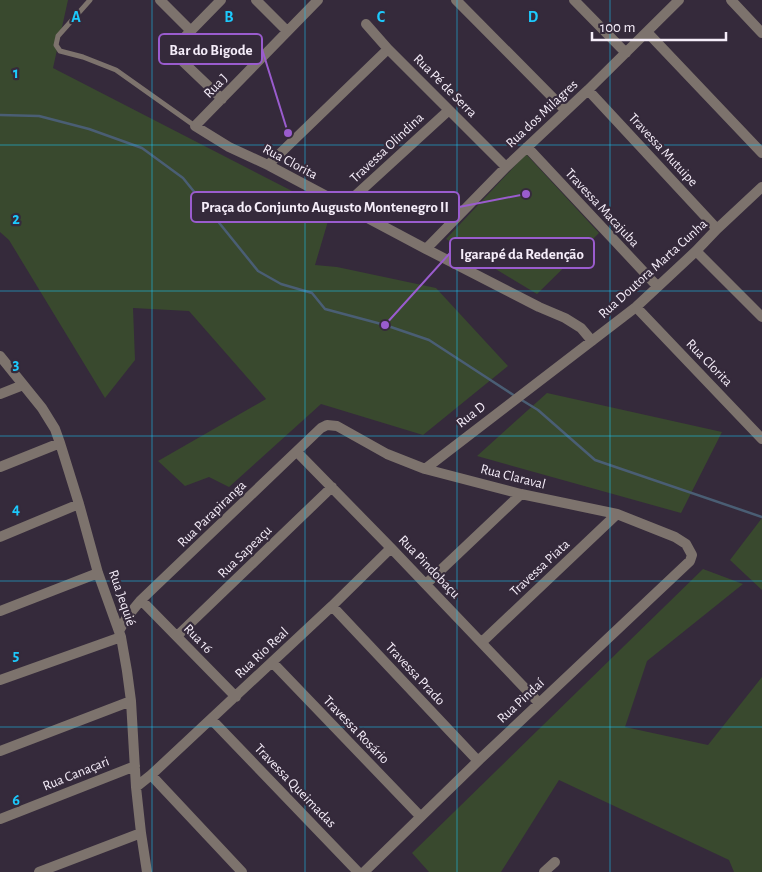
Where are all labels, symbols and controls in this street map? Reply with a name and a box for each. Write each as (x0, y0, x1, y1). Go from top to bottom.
text: A (71, 9, 81, 25)
text: B (224, 9, 234, 25)
text: C (377, 9, 386, 25)
text: D (528, 9, 539, 25)
scale bar (592, 10, 726, 42)
text: 100 m (600, 20, 635, 35)
callout: Bar do Bigode (159, 34, 262, 64)
text: Bar do Bigode (169, 43, 253, 58)
street label: Rua Pé de Serra (411, 52, 480, 121)
text: 1 (13, 65, 19, 81)
street label: Rua J (201, 71, 231, 101)
street label: Rua dos Milagres (503, 77, 581, 151)
street label: Travessa Olindina (347, 110, 427, 186)
street label: Travessa Mutuipe (626, 111, 700, 189)
street label: Rua Clorita (260, 142, 320, 182)
street label: Travessa Macajuba (562, 166, 642, 250)
callout: Praça do Conjunto Augusto Montenegro II (191, 192, 459, 222)
text: Praça do Conjunto Augusto Montenegro II (201, 200, 449, 215)
text: 2 (12, 211, 20, 227)
street label: Rua Doutora Marta Cunha (596, 216, 710, 321)
callout: Igarapé da Redenção (450, 238, 594, 268)
text: Igarapé da Redenção (460, 247, 584, 262)
street label: Rua Clorita (683, 337, 735, 390)
text: 3 (13, 356, 20, 372)
street label: Rua D (454, 399, 488, 431)
street label: Rua Claraval (479, 462, 547, 492)
street label: Rua Parapiranga (175, 478, 249, 550)
text: 4 (12, 501, 20, 517)
street label: Rua Sapeaçu (215, 523, 275, 581)
street label: Rua Pindobaçu (396, 533, 462, 601)
street label: Travessa Piata (507, 537, 573, 599)
street label: Rua Jequié (106, 568, 138, 628)
street label: Rua 16 (181, 622, 215, 656)
street label: Rua Rio Real (233, 625, 291, 681)
street label: Travessa Prado (383, 640, 447, 708)
text: 5 (13, 647, 20, 663)
street label: Rua Pindaí (495, 676, 548, 726)
street label: Travessa Rosário (320, 693, 392, 767)
street label: Travessa Queimadas (252, 741, 338, 831)
street label: Rua Canaçari (41, 754, 111, 794)
text: 6 (12, 792, 20, 808)

